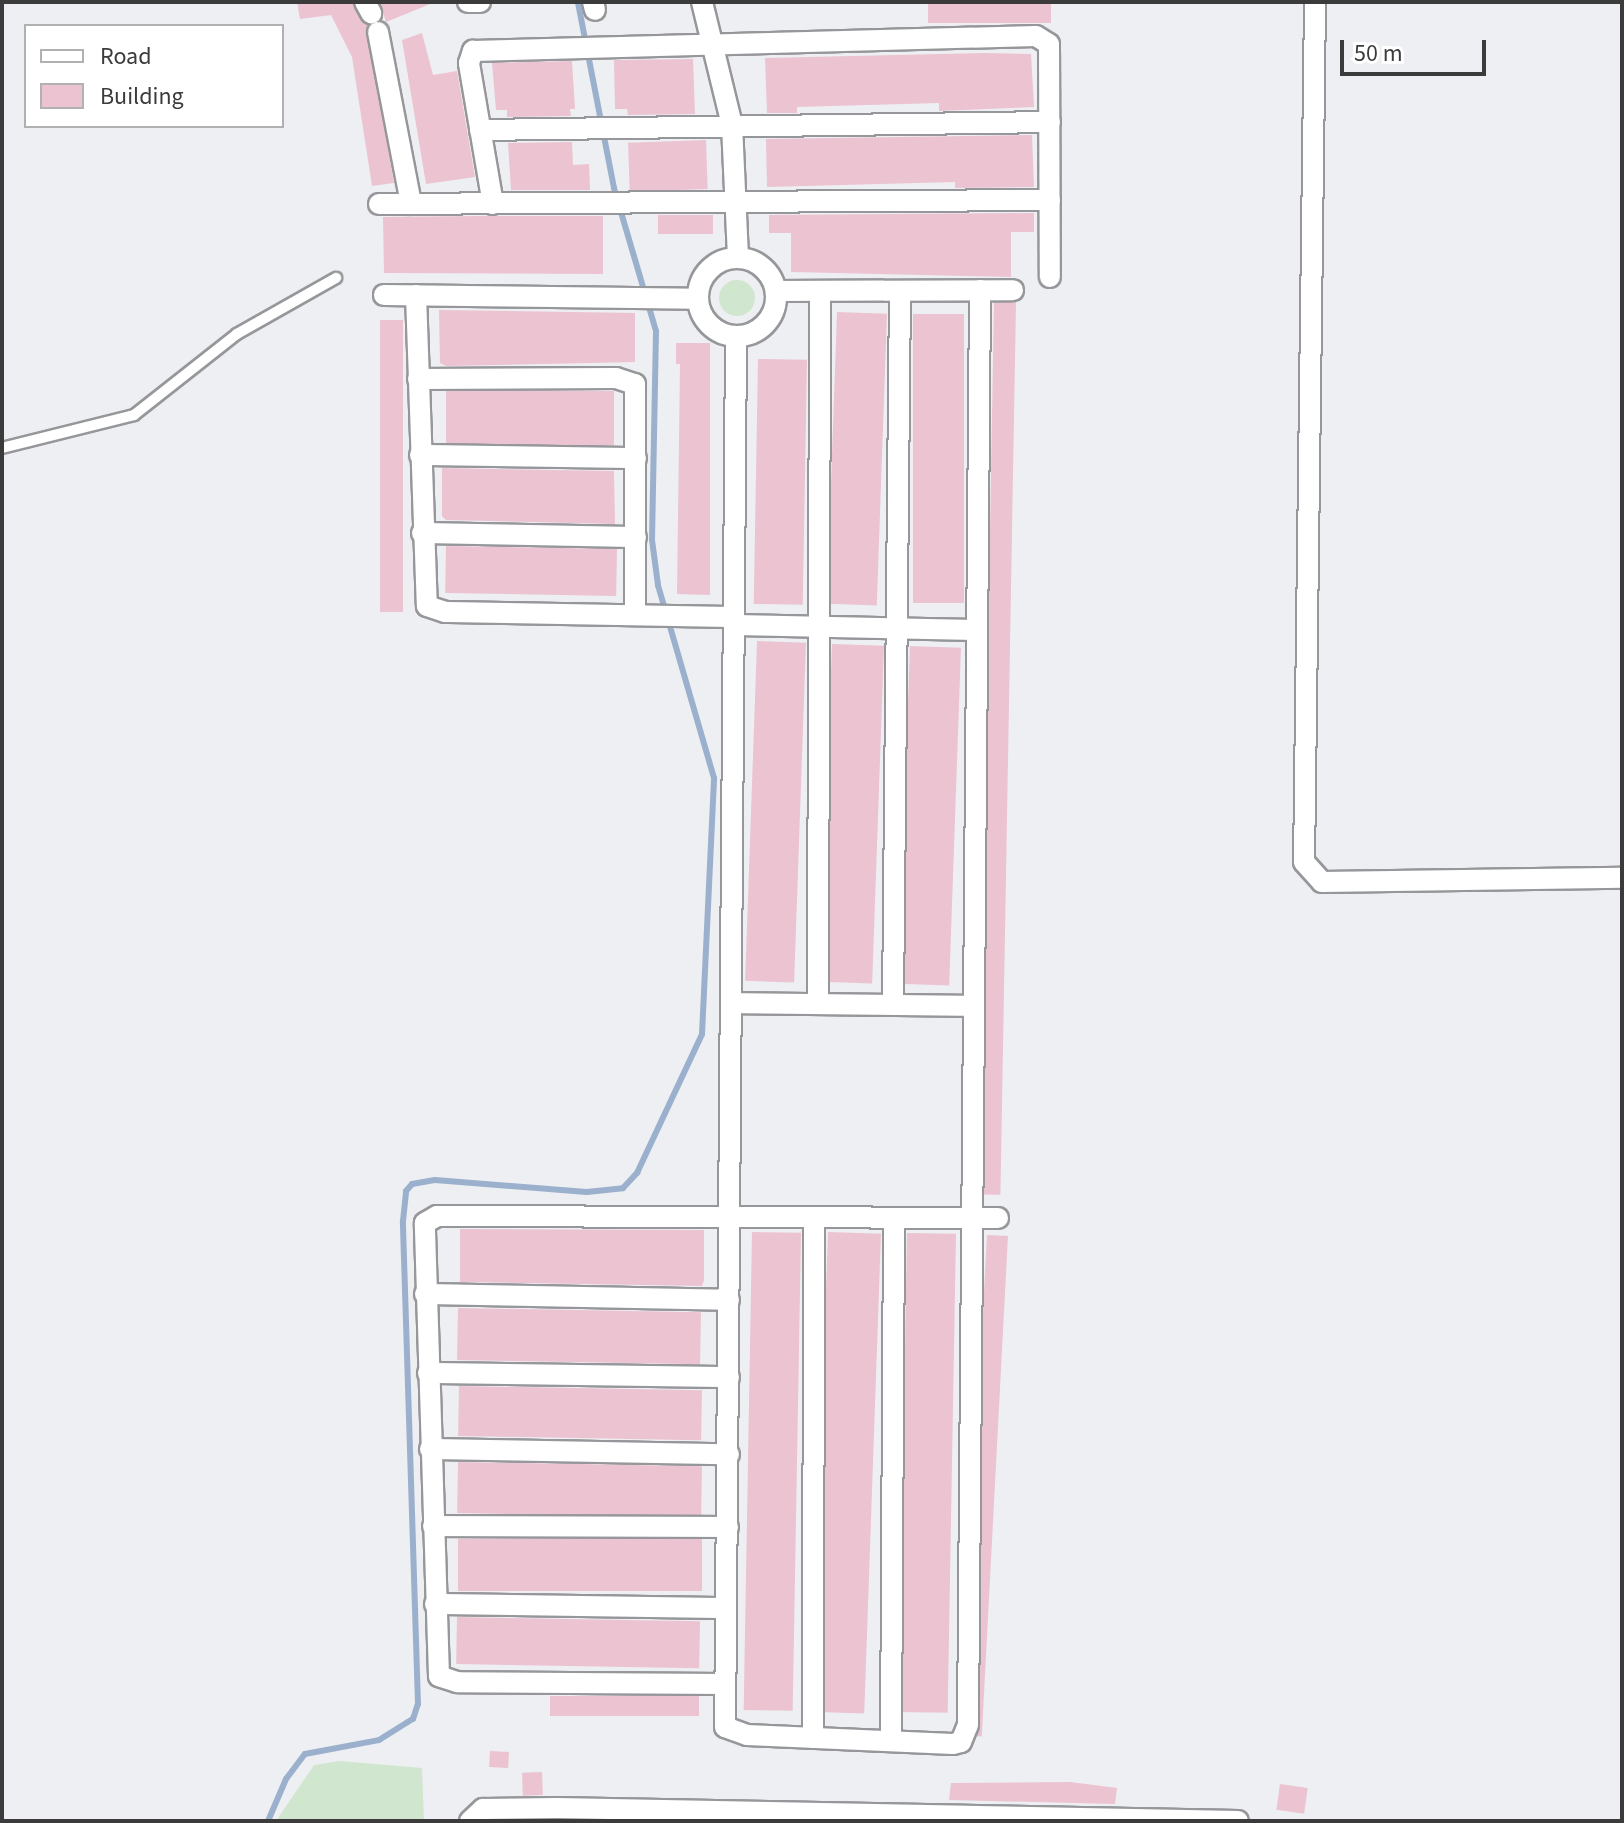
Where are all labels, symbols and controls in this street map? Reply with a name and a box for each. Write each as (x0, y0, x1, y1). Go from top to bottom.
legend (24, 24, 284, 128)
scale bar (1344, 24, 1490, 74)
text: 50 m (1354, 36, 1403, 71)
text: Road (100, 39, 152, 74)
text: Building (100, 79, 184, 114)

